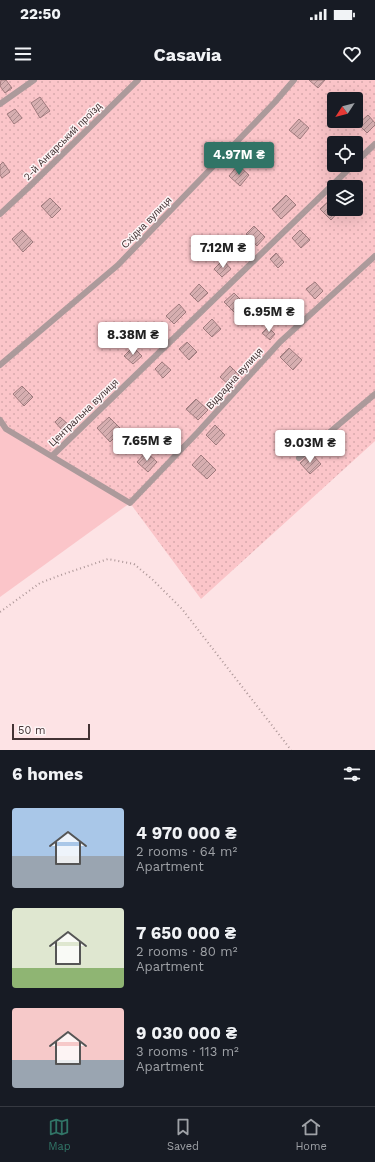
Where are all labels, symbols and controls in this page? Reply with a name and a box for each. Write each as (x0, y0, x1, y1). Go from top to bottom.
text: 22:50 (20, 5, 61, 23)
icon: menu (12, 43, 34, 65)
icon: heart (341, 43, 363, 65)
text: Casavia (153, 44, 222, 65)
north arrow (327, 92, 363, 128)
map controls (327, 92, 363, 216)
street label: 2-й Ангарський проїзд (21, 100, 104, 182)
button: locate (327, 136, 363, 172)
pin: 4.97M ₴ (202, 142, 276, 176)
text: 4.97M ₴ (213, 147, 265, 162)
button: layers (327, 180, 363, 216)
street label: Східна вулиця (119, 194, 174, 250)
pin: 7.12M ₴ (186, 235, 260, 269)
text: 7.12M ₴ (200, 240, 246, 255)
pin: 6.95M ₴ (232, 299, 306, 333)
text: 6.95M ₴ (243, 304, 295, 319)
pin: 8.38M ₴ (96, 322, 170, 356)
text: 8.38M ₴ (107, 327, 159, 342)
street label: Відрадна вулиця (204, 345, 265, 411)
street label: Центральна вулиця (46, 376, 120, 448)
pin: 7.65M ₴ (110, 428, 184, 462)
pin: 9.03M ₴ (273, 430, 347, 464)
text: 7.65M ₴ (122, 433, 172, 448)
text: 9.03M ₴ (284, 435, 336, 450)
scale bar (12, 722, 90, 741)
text: 50 m (18, 724, 45, 737)
icon: filters (341, 763, 363, 785)
text: 6 homes (12, 764, 83, 784)
text: 4 970 000 ₴ (136, 823, 237, 843)
icon: home (44, 824, 92, 872)
text: 2 rooms · 64 m² (136, 844, 237, 859)
text: Apartment (136, 859, 204, 874)
text: 7 650 000 ₴ (136, 923, 236, 943)
icon: home (44, 924, 92, 972)
text: 2 rooms · 80 m² (136, 944, 237, 959)
text: Apartment (136, 959, 204, 974)
text: 9 030 000 ₴ (136, 1023, 237, 1043)
icon: home (44, 1024, 92, 1072)
text: 3 rooms · 113 m² (136, 1044, 239, 1059)
text: Apartment (136, 1059, 204, 1074)
tab: Map (48, 1116, 71, 1153)
tab: Saved (167, 1116, 199, 1153)
tab: Home (295, 1116, 327, 1153)

